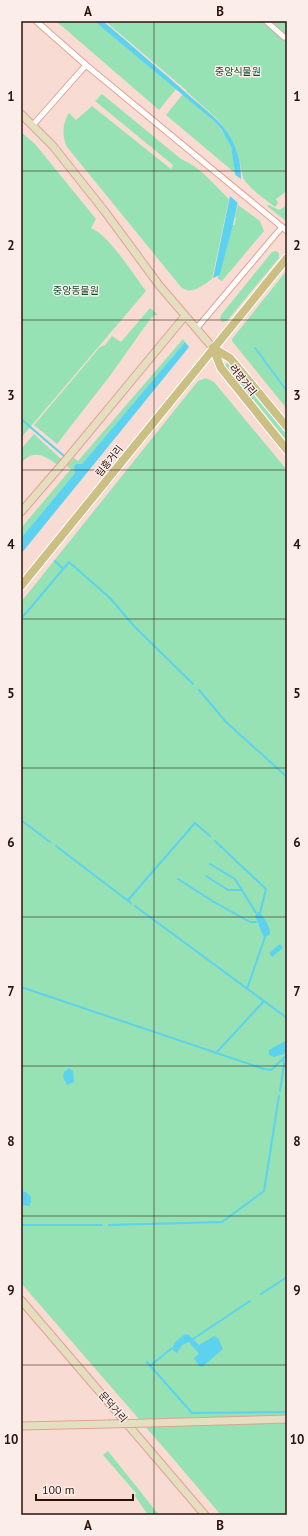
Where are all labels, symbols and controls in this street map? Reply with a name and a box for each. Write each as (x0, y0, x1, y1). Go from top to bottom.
text: A (84, 3, 92, 20)
text: B (216, 3, 224, 20)
park label: 중앙식물원 (215, 65, 261, 78)
text: 1 (7, 88, 15, 105)
text: 1 (293, 88, 301, 105)
text: 2 (7, 237, 15, 254)
text: 2 (293, 237, 301, 254)
park label: 중앙동물원 (53, 284, 99, 297)
street label: 려명거리 (226, 362, 260, 398)
text: 3 (7, 387, 15, 404)
text: 3 (293, 387, 301, 404)
street label: 림흥거리 (92, 443, 126, 479)
text: 4 (7, 536, 15, 553)
text: 4 (293, 536, 301, 553)
text: 5 (7, 685, 15, 702)
text: 5 (293, 685, 301, 702)
text: 6 (7, 834, 15, 851)
text: 6 (293, 834, 301, 851)
text: 7 (7, 983, 15, 1000)
text: 7 (293, 983, 301, 1000)
text: 8 (7, 1133, 15, 1150)
text: 8 (293, 1133, 301, 1150)
text: 9 (7, 1282, 15, 1299)
text: 9 (293, 1282, 301, 1299)
street label: 문덕거리 (96, 1389, 130, 1425)
text: 10 (4, 1431, 18, 1448)
text: 10 (290, 1431, 304, 1448)
scale bar (36, 1476, 133, 1502)
text: 100 m (42, 1482, 75, 1497)
text: A (84, 1517, 92, 1534)
text: B (216, 1517, 224, 1534)

